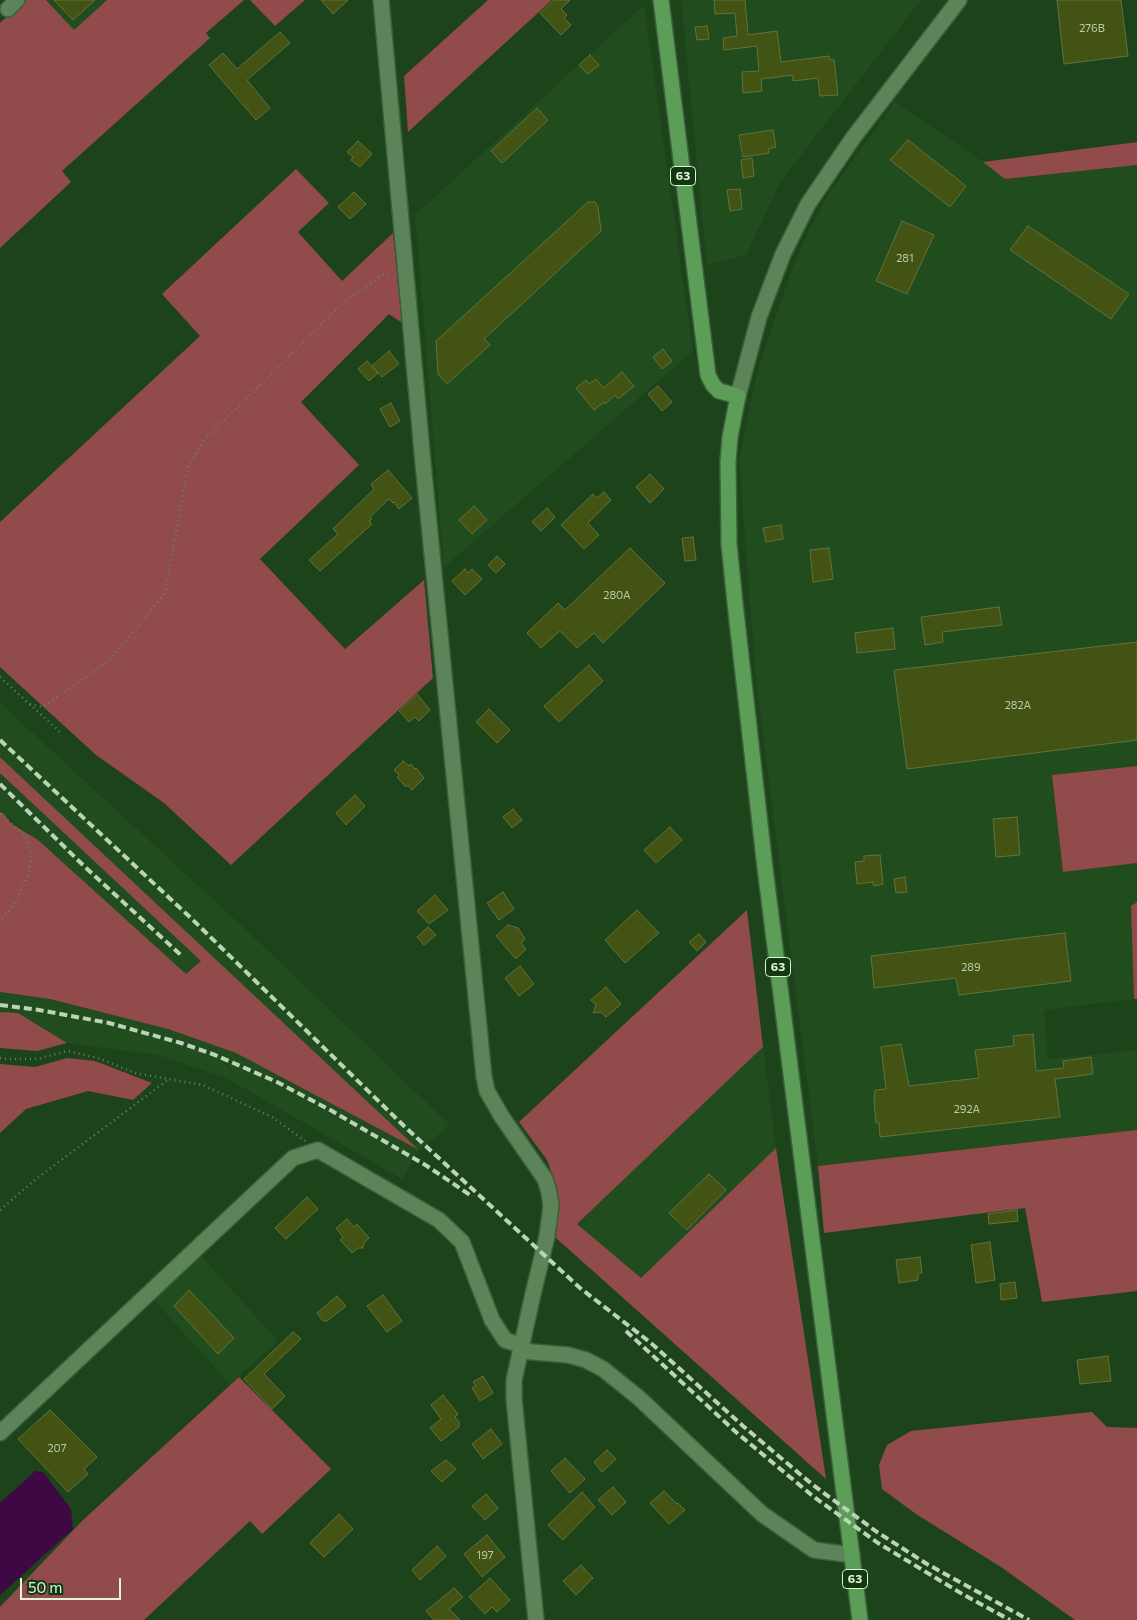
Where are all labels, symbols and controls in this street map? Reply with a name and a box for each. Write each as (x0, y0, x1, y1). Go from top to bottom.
house number: 276B (1079, 21, 1105, 35)
road number: 63 (670, 167, 696, 186)
house number: 281 (896, 251, 914, 265)
house number: 280A (603, 588, 631, 602)
house number: 282A (1005, 698, 1031, 712)
road number: 63 (766, 958, 790, 976)
house number: 289 (961, 960, 981, 974)
house number: 292A (954, 1102, 980, 1116)
house number: 207 (47, 1441, 67, 1455)
house number: 197 (476, 1548, 494, 1562)
scale bar (22, 1568, 124, 1600)
road number: 63 (842, 1570, 868, 1588)
text: 50 m (28, 1578, 62, 1596)

